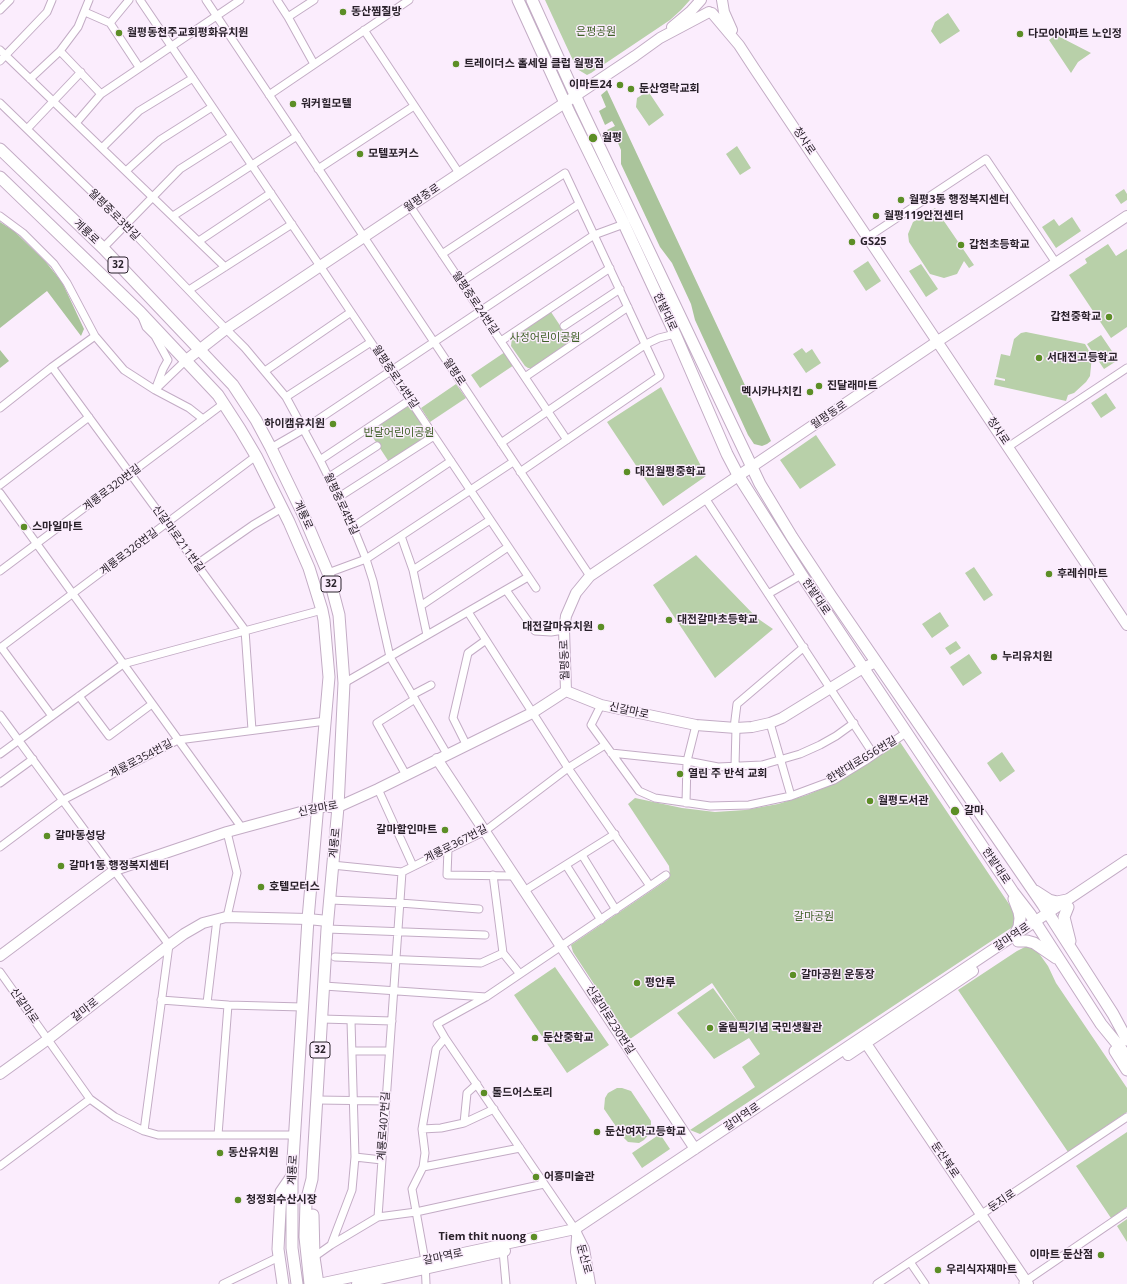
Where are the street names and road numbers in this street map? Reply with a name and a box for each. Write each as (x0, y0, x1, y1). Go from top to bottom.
street label: 청사로 (790, 125, 818, 157)
street label: 월평중로 (402, 181, 442, 215)
street label: 월평중로3번길 (86, 187, 142, 243)
street label: 계룡로 (70, 217, 102, 247)
road number: 32 (108, 257, 128, 273)
street label: 월평중로24번길 (449, 269, 501, 337)
street label: 한밭대로 (650, 291, 680, 333)
street label: 월평중로14번길 (369, 343, 421, 411)
street label: 월평로 (440, 356, 468, 388)
street label: 월평동로 (809, 398, 849, 432)
street label: 청사로 (984, 415, 1012, 447)
street label: 계룡로320번길 (80, 462, 144, 514)
street label: 월평중로4번길 (321, 471, 361, 537)
street label: 계룡로 (291, 498, 315, 532)
street label: 신갈마로211번길 (149, 503, 207, 575)
street label: 계룡로326번길 (97, 526, 161, 578)
road number: 32 (321, 576, 341, 592)
street label: 한밭대로 (799, 577, 833, 617)
street label: 월평동로 (558, 640, 572, 680)
street label: 신갈마로 (608, 700, 650, 722)
street label: 한밭대로656번길 (824, 734, 900, 786)
street label: 계룡로354번길 (107, 737, 175, 781)
street label: 신갈마로 (297, 799, 339, 819)
street label: 계룡로367번길 (422, 822, 490, 866)
street label: 계룡로 (327, 827, 343, 859)
street label: 한밭대로 (979, 846, 1013, 886)
street label: 갈마역로 (992, 920, 1032, 954)
street label: 신갈마로230번길 (583, 983, 637, 1057)
street label: 신갈마로 (7, 986, 41, 1026)
street label: 갈마로 (69, 995, 101, 1025)
road number: 32 (310, 1042, 330, 1058)
street label: 계룡로407번길 (375, 1091, 393, 1161)
street label: 갈마역로 (722, 1100, 762, 1134)
street label: 둔산북로 (928, 1140, 962, 1180)
street label: 계룡로 (286, 1154, 300, 1186)
street label: 둔지로 (986, 1187, 1018, 1215)
street label: 둔산로 (574, 1243, 594, 1275)
street label: 갈마역로 (422, 1246, 464, 1268)

